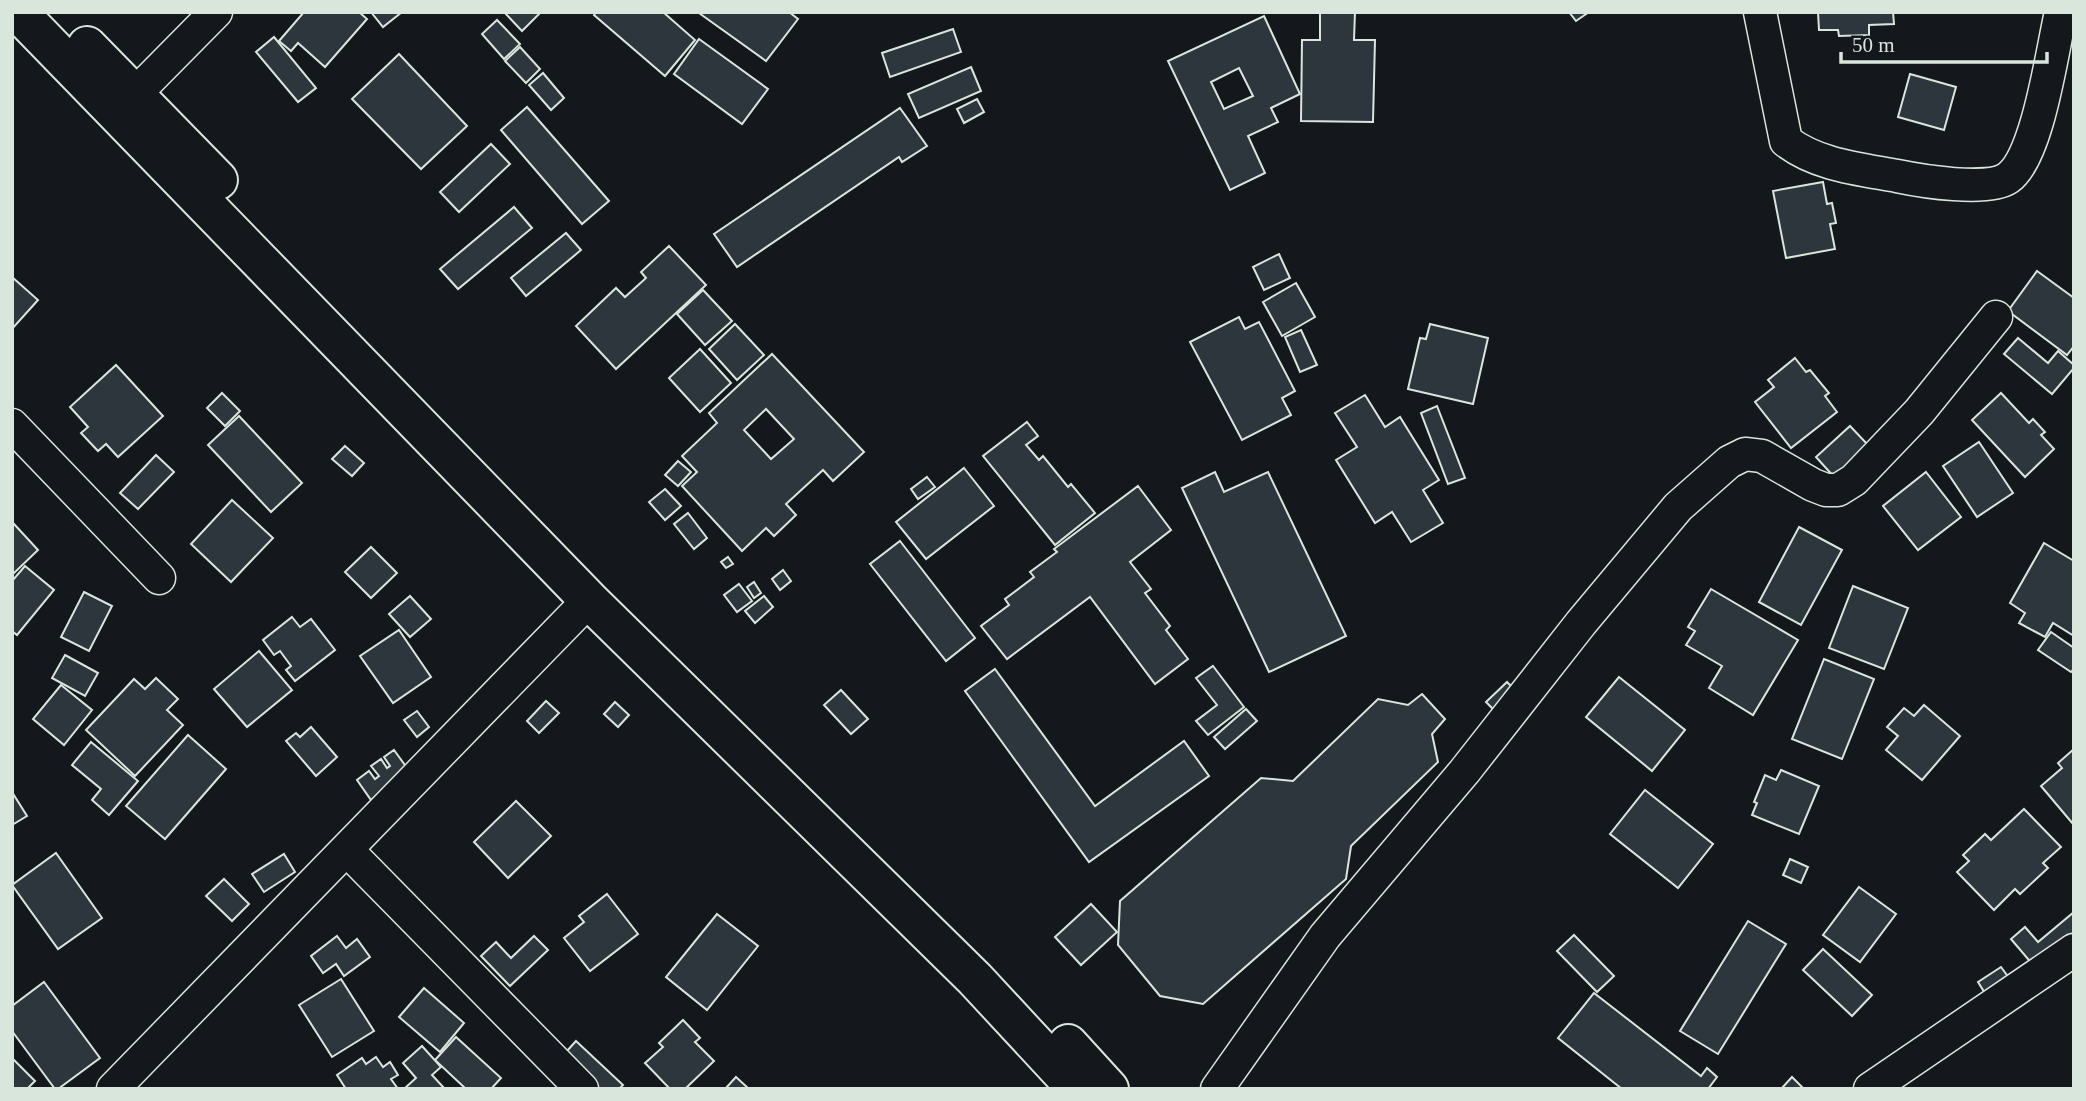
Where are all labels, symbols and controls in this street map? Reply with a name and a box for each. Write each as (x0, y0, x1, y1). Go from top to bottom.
scale bar (1841, 21, 2048, 65)
text: 50 m (1852, 33, 1895, 57)

